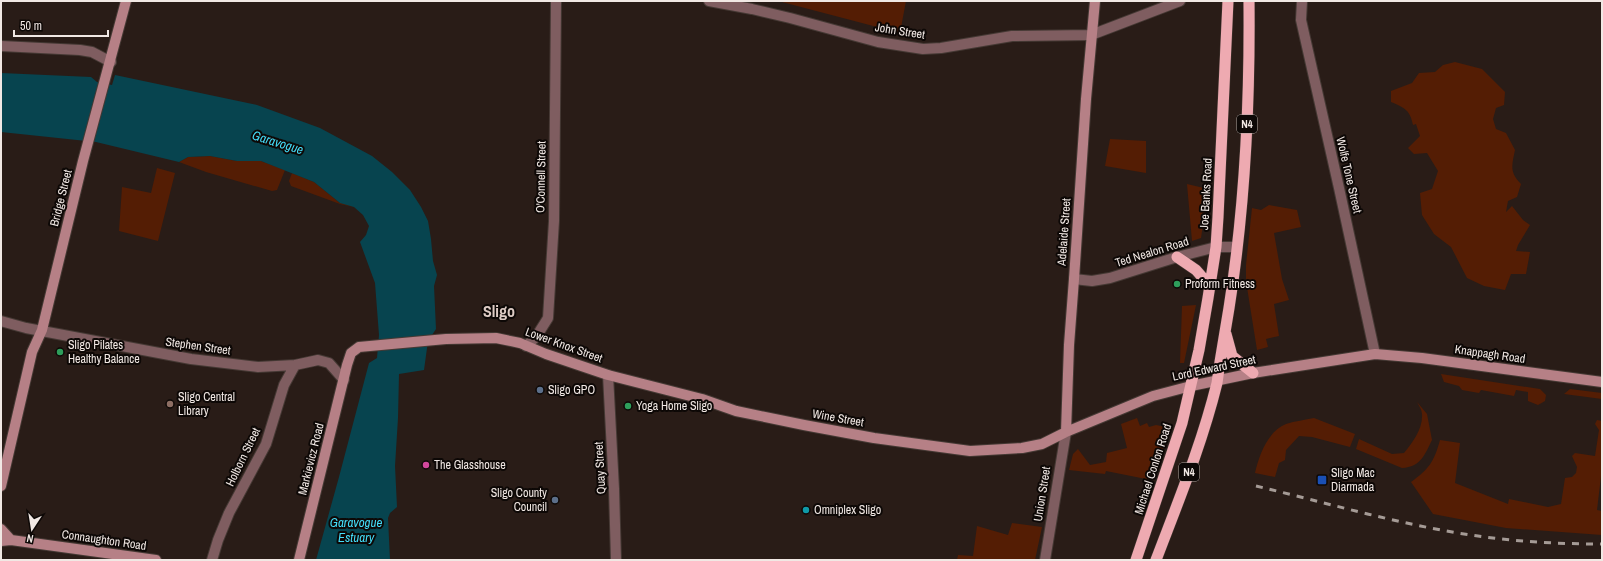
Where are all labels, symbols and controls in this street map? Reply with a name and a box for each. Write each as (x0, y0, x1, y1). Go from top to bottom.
scale bar (14, 12, 108, 38)
text: 50 m (20, 18, 42, 34)
street label: John Street (874, 19, 926, 43)
road number: N4 (1237, 115, 1257, 133)
water label: Garavogue (250, 127, 306, 158)
street label: Wolfe Tone Street (1332, 135, 1366, 215)
street label: O'Connell Street (532, 141, 550, 213)
street label: Joe Banks Road (1196, 158, 1216, 230)
street label: Bridge Street (46, 168, 76, 228)
street label: Adelaide Street (1054, 197, 1074, 267)
street label: Ted Nealon Road (1113, 233, 1191, 271)
place label: Proform Fitness (1185, 276, 1255, 292)
marker: Proform Fitness (1172, 279, 1182, 289)
district label: Sligo (483, 300, 515, 322)
street label: Lower Knox Street (523, 324, 605, 366)
street label: Stephen Street (164, 334, 232, 359)
place label: Sligo Pilates Healthy Balance (68, 337, 140, 367)
street label: Knappagh Road (1454, 341, 1526, 367)
marker: Sligo Pilates Healthy Balance (55, 347, 65, 357)
street label: Lord Edward Street (1171, 351, 1257, 385)
place label: Sligo GPO (548, 382, 595, 398)
marker: Sligo GPO (535, 385, 545, 395)
place label: Sligo Central Library (178, 389, 235, 419)
place label: Yoga Home Sligo (636, 398, 712, 414)
marker: Sligo Central Library (165, 399, 175, 409)
marker: Yoga Home Sligo (623, 401, 633, 411)
street label: Wine Street (811, 406, 865, 430)
street label: Markievicz Road (294, 421, 328, 497)
street label: Michael Conlon Road (1131, 422, 1175, 516)
street label: Holborn Street (222, 425, 264, 489)
street label: Quay Street (591, 441, 609, 495)
place label: The Glasshouse (434, 457, 506, 473)
marker: The Glasshouse (421, 460, 431, 470)
road number: N4 (1179, 463, 1199, 481)
street label: Union Street (1030, 465, 1054, 523)
place label: Sligo Mac Diarmada (1331, 465, 1375, 495)
marker: Sligo Mac Diarmada (1316, 474, 1328, 486)
place label: Sligo County Council (491, 485, 547, 515)
marker: Sligo County Council (550, 495, 560, 505)
place label: Omniplex Sligo (814, 502, 881, 518)
marker: Omniplex Sligo (801, 505, 811, 515)
north arrow (12, 509, 52, 549)
water label: Garavogue Estuary (330, 514, 382, 546)
street label: Connaughton Road (61, 526, 147, 554)
text: N (25, 531, 35, 546)

